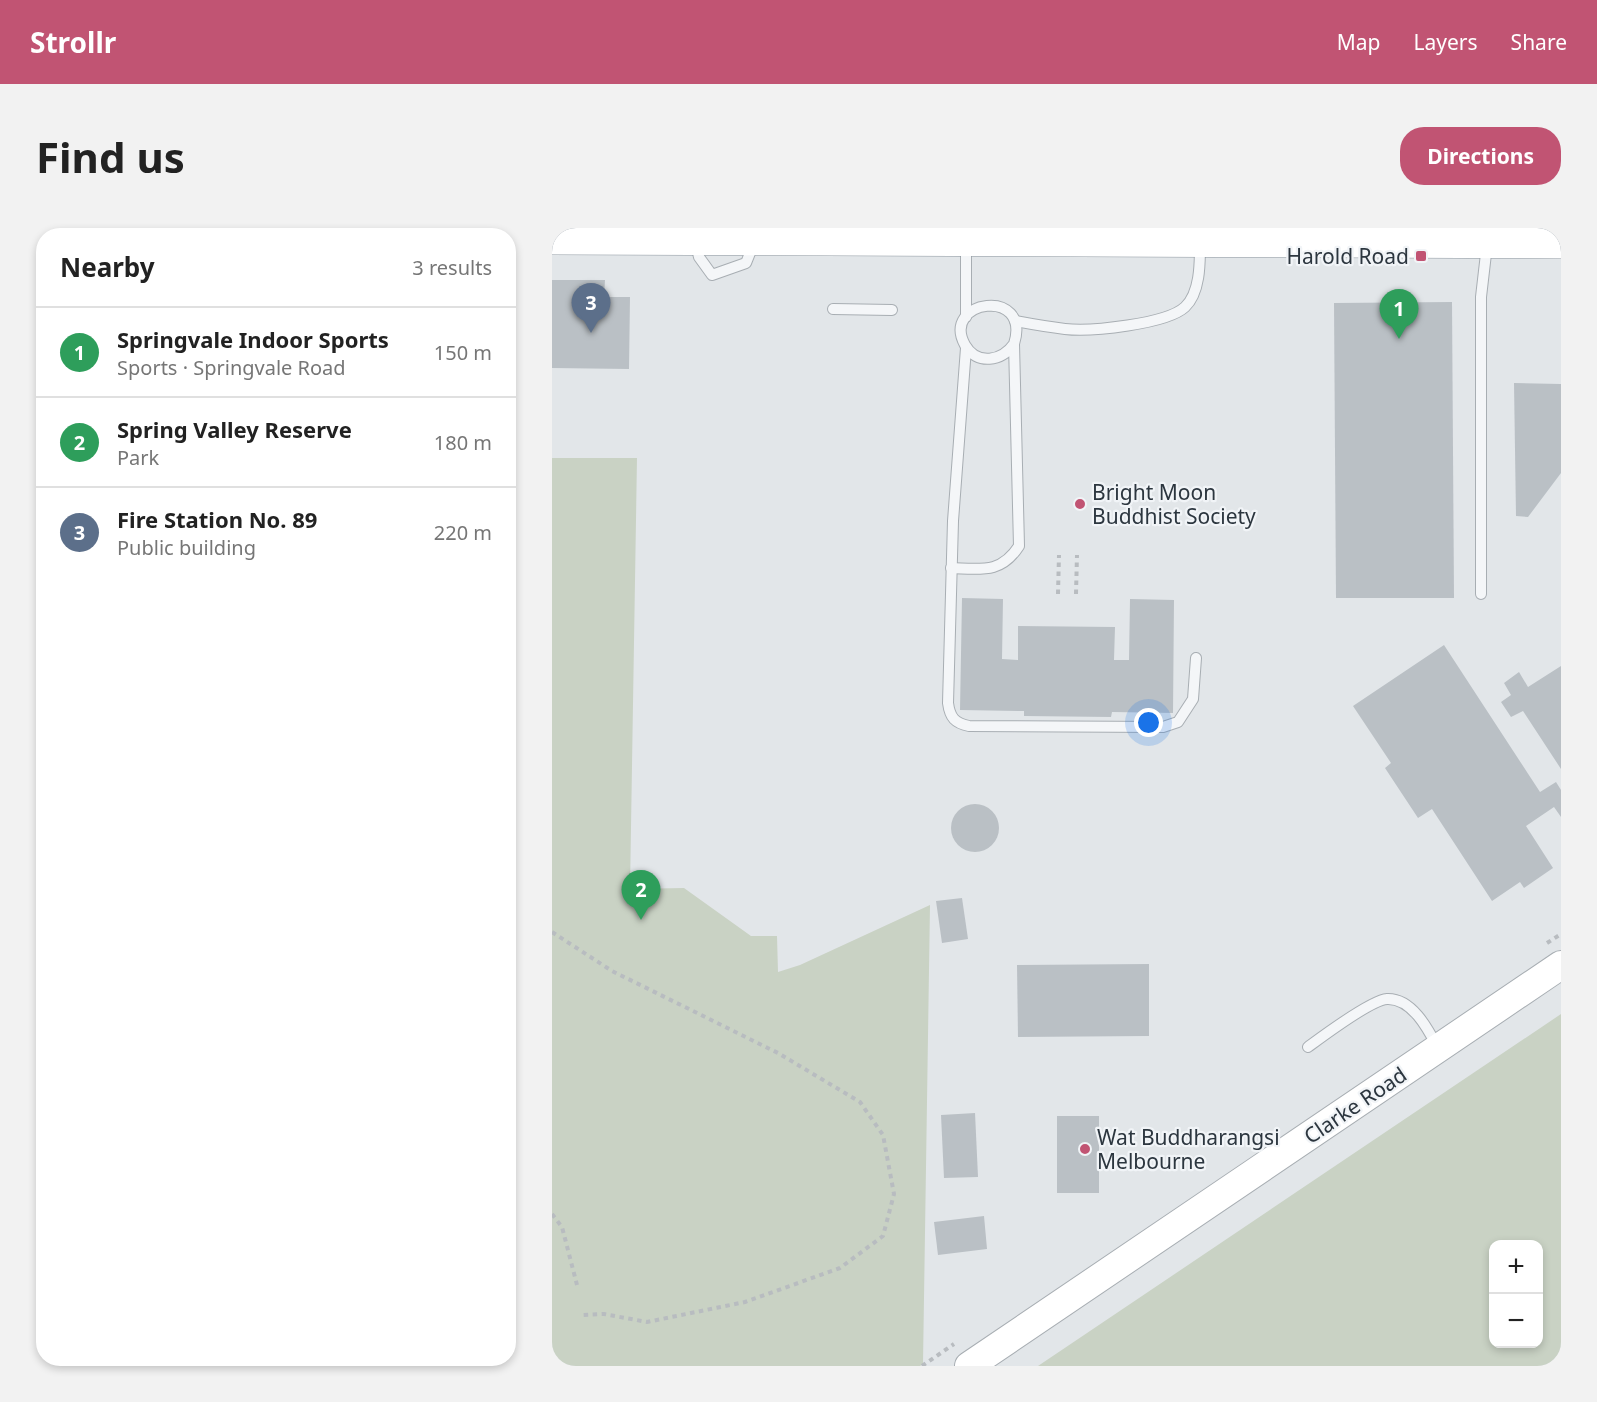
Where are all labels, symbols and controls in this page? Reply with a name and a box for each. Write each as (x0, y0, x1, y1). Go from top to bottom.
text: Strollr (30, 23, 116, 61)
text: Map (1337, 28, 1381, 56)
text: Layers (1414, 28, 1478, 56)
text: Share (1511, 28, 1567, 56)
button: Directions (1400, 127, 1561, 185)
text: Find us (36, 128, 185, 185)
place label: Harold Road (1286, 242, 1409, 270)
text: Nearby (60, 249, 155, 285)
marker: Harold Road (1414, 249, 1428, 263)
text: 3 results (412, 254, 492, 281)
pin: 3 (572, 284, 610, 333)
pin: 1 (1380, 290, 1418, 339)
text: Springvale Indoor Sports (117, 324, 389, 354)
text: 1 (74, 339, 85, 366)
text: 150 m (434, 339, 492, 366)
text: Sports · Springvale Road (117, 354, 346, 381)
text: Spring Valley Reserve (117, 414, 352, 444)
text: 2 (74, 429, 85, 456)
text: 180 m (434, 429, 492, 456)
text: Park (117, 444, 159, 471)
place label: Bright Moon Buddhist Society (1092, 478, 1256, 530)
marker: Bright Moon Buddhist Society (1073, 497, 1087, 511)
text: Fire Station No. 89 (117, 504, 317, 534)
text: 3 (74, 519, 85, 546)
text: 220 m (434, 519, 492, 546)
text: Public building (117, 534, 256, 561)
your location (1134, 708, 1163, 737)
pin: 2 (622, 870, 661, 920)
street label: Clarke Road (1298, 1060, 1412, 1150)
place label: Wat Buddharangsi Melbourne (1097, 1123, 1280, 1175)
marker: Wat Buddharangsi Melbourne (1078, 1142, 1092, 1156)
map controls (1489, 1240, 1543, 1348)
button: + (1489, 1240, 1543, 1294)
button: − (1489, 1294, 1543, 1348)

